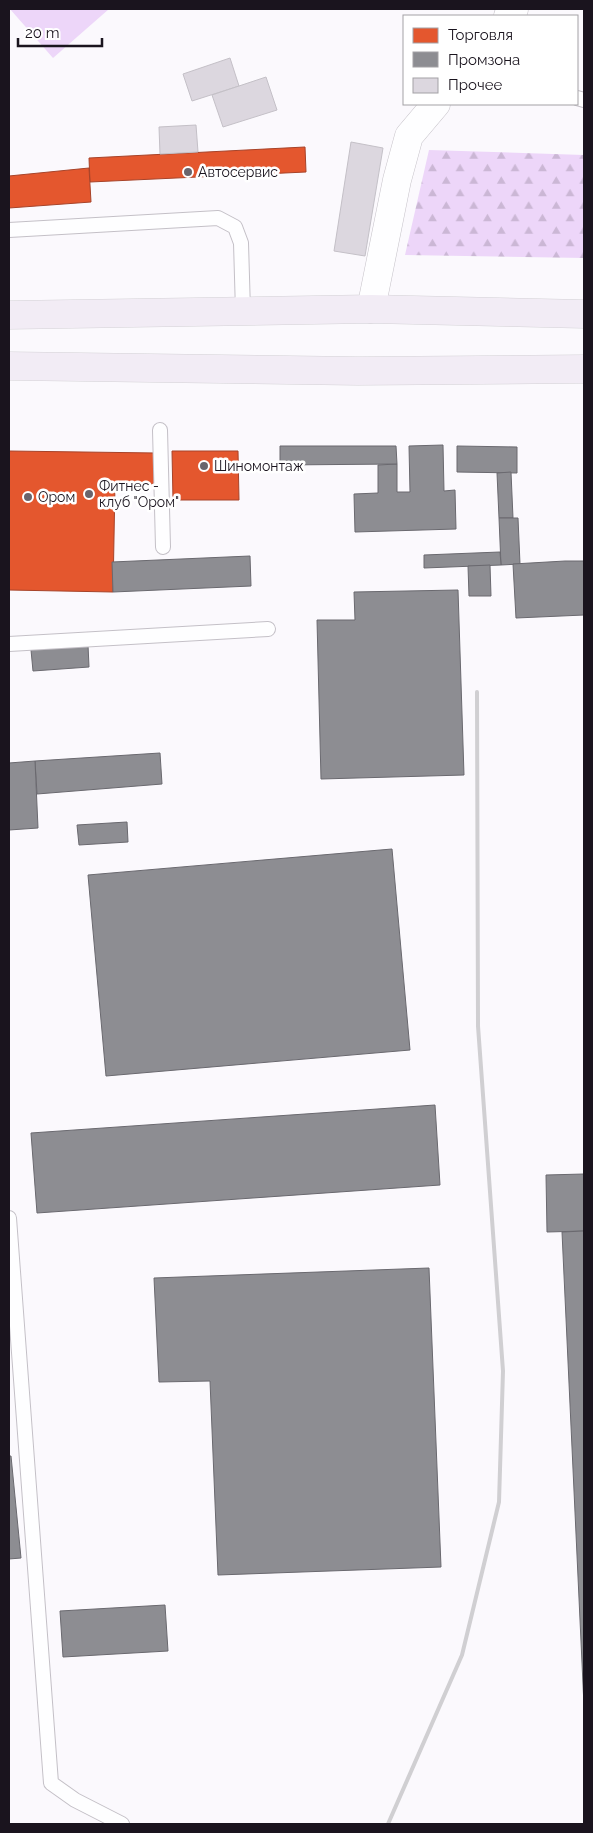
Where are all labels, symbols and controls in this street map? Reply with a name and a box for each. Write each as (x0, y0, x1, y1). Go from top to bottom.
scale bar (18, 15, 101, 47)
legend (403, 15, 578, 105)
text: 20 m (25, 24, 60, 42)
text: Торговля (448, 26, 513, 44)
text: Промзона (448, 51, 520, 69)
text: Прочее (448, 76, 502, 94)
place label: Автосервис (198, 164, 278, 180)
marker: Автосервис (182, 166, 194, 178)
place label: Шиномонтаж (214, 458, 304, 474)
marker: Шиномонтаж (198, 460, 210, 472)
place label: Фитнес - клуб "Ором" (99, 478, 179, 510)
marker: Фитнес - клуб "Ором" (83, 488, 95, 500)
place label: Ором (38, 489, 75, 505)
marker: Ором (22, 491, 34, 503)

